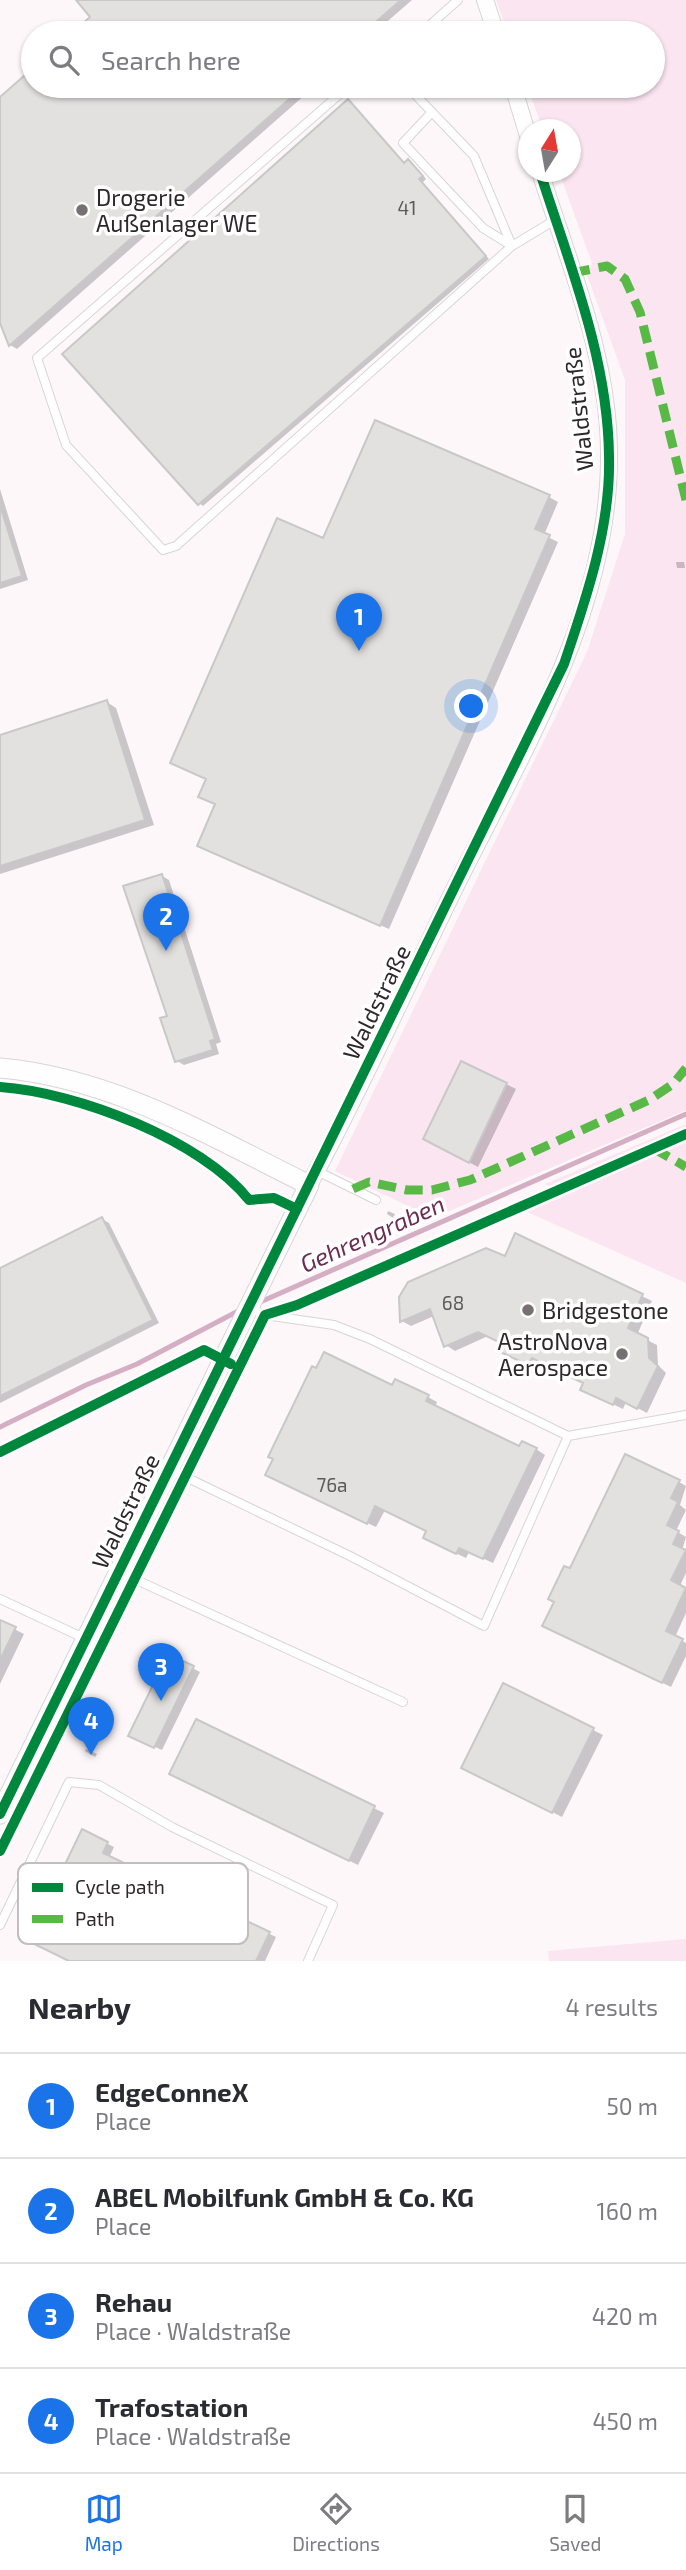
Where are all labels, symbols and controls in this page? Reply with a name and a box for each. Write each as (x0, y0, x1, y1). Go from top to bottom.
search box (21, 21, 665, 98)
icon: search (45, 41, 83, 79)
text: Search here (101, 44, 241, 75)
north arrow (518, 119, 581, 182)
place label: Drogerie Außenlager WE (96, 183, 257, 237)
house number: 41 (397, 196, 417, 219)
marker: Drogerie Außenlager WE (74, 202, 90, 218)
street label: Waldstraße (558, 346, 598, 472)
pin: 1 (336, 593, 382, 651)
your location (454, 689, 488, 723)
pin: 2 (143, 893, 189, 951)
street label: Waldstraße (336, 940, 416, 1064)
water label: Gehrengraben (295, 1188, 449, 1278)
house number: 68 (442, 1291, 464, 1314)
place label: Bridgestone (542, 1296, 669, 1324)
marker: Bridgestone (520, 1302, 536, 1318)
place label: AstroNova Aerospace (497, 1327, 608, 1381)
marker: AstroNova Aerospace (614, 1346, 630, 1362)
street label: Waldstraße (85, 1449, 165, 1573)
house number: 76a (316, 1473, 348, 1496)
pin: 3 (138, 1643, 184, 1701)
pin: 4 (68, 1697, 114, 1755)
legend (18, 1863, 248, 1944)
text: Cycle path (75, 1875, 165, 1898)
text: Path (75, 1907, 115, 1930)
text: Nearby (28, 1989, 131, 2025)
text: 4 results (566, 1993, 658, 2021)
text: EdgeConneX (95, 2076, 248, 2107)
text: 1 (46, 2092, 56, 2120)
text: 50 m (607, 2092, 658, 2120)
text: Place (95, 2107, 151, 2135)
text: ABEL Mobilfunk GmbH & Co. KG (95, 2181, 474, 2212)
text: 2 (44, 2197, 58, 2225)
text: 160 m (597, 2197, 658, 2225)
text: Place (95, 2212, 151, 2240)
text: Rehau (95, 2286, 172, 2317)
text: 3 (44, 2302, 58, 2330)
text: 420 m (592, 2302, 658, 2330)
text: Place · Waldstraße (95, 2317, 291, 2345)
text: Trafostation (95, 2391, 248, 2422)
text: 4 (44, 2407, 58, 2435)
text: 450 m (592, 2407, 658, 2435)
text: Place · Waldstraße (95, 2422, 291, 2450)
tab: Map (85, 2490, 123, 2555)
tab: Directions (292, 2490, 380, 2555)
tab: Saved (549, 2490, 601, 2555)

